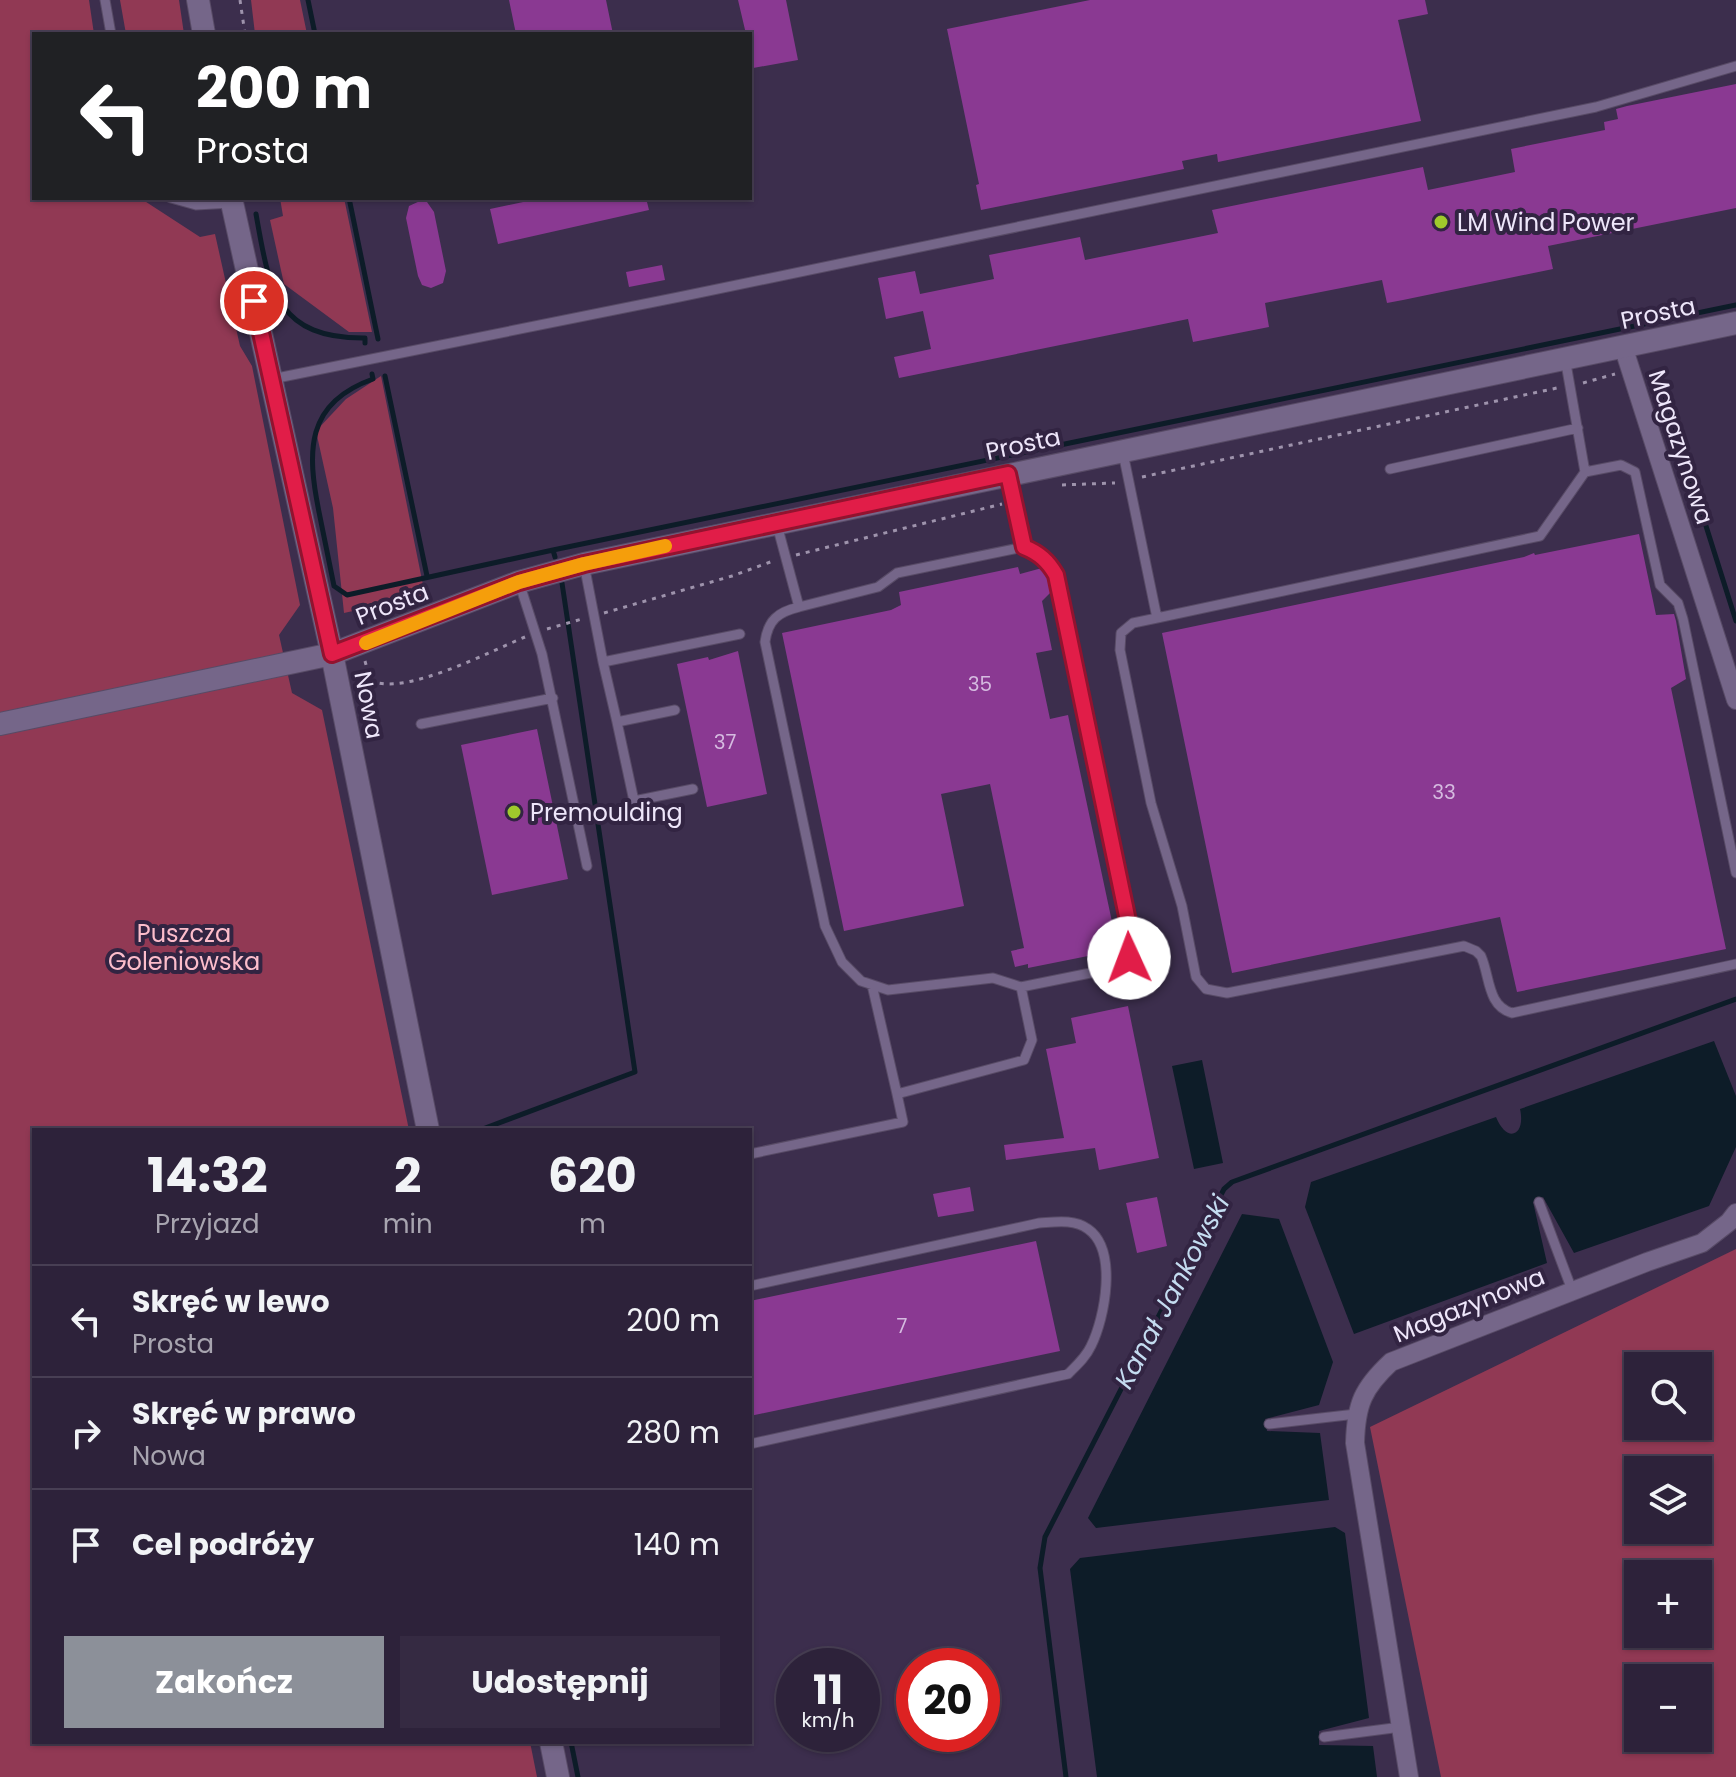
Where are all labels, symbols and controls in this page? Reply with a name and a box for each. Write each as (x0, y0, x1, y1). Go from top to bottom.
text: 200 m (196, 49, 372, 128)
icon: left (64, 64, 168, 168)
text: Prosta (196, 125, 310, 176)
place label: LM Wind Power (1457, 206, 1635, 239)
marker: LM Wind Power (1432, 213, 1450, 231)
pin (220, 267, 288, 335)
icon: arrive (232, 279, 276, 323)
street label: Prosta (1618, 289, 1698, 337)
street label: Magazynowa (1641, 366, 1721, 528)
street label: Prosta (983, 420, 1063, 468)
street label: Prosta (351, 575, 433, 633)
street label: Nowa (346, 668, 392, 742)
house number: 35 (968, 670, 992, 698)
house number: 37 (714, 728, 736, 756)
house number: 33 (1432, 778, 1456, 806)
place label: Premoulding (530, 796, 683, 829)
marker: Premoulding (505, 803, 523, 821)
position arrow (1087, 916, 1171, 1000)
park label: Puszcza Goleniowska (108, 917, 260, 978)
text: 14:32 (147, 1142, 268, 1209)
text: 2 (394, 1142, 421, 1209)
text: 620 (548, 1142, 637, 1209)
water label: Kanał Jankowski (1106, 1188, 1238, 1395)
text: Przyjazd (155, 1206, 260, 1242)
text: min (383, 1206, 433, 1242)
text: m (579, 1206, 606, 1242)
street label: Magazynowa (1388, 1260, 1550, 1350)
text: Skręć w lewo (132, 1280, 330, 1323)
icon: left (64, 1299, 108, 1343)
text: 200 m (626, 1299, 720, 1342)
house number: 7 (897, 1312, 908, 1340)
text: Prosta (132, 1326, 214, 1362)
map controls (1624, 1352, 1712, 1752)
button: search (1624, 1352, 1712, 1440)
text: Skręć w prawo (132, 1392, 356, 1435)
icon: right (64, 1411, 108, 1455)
text: 280 m (626, 1411, 720, 1454)
text: Nowa (132, 1438, 206, 1474)
button: layers (1624, 1456, 1712, 1544)
icon: arrive (64, 1523, 108, 1567)
text: Cel podróży (132, 1523, 314, 1566)
text: 140 m (634, 1523, 720, 1566)
button: + (1624, 1560, 1712, 1648)
button: Zakończ (64, 1636, 384, 1728)
button: Udostępnij (400, 1636, 720, 1728)
speed limit sign: 20 (896, 1648, 1000, 1752)
text: 11 (813, 1662, 843, 1718)
button: − (1624, 1664, 1712, 1752)
text: km/h (801, 1706, 855, 1734)

